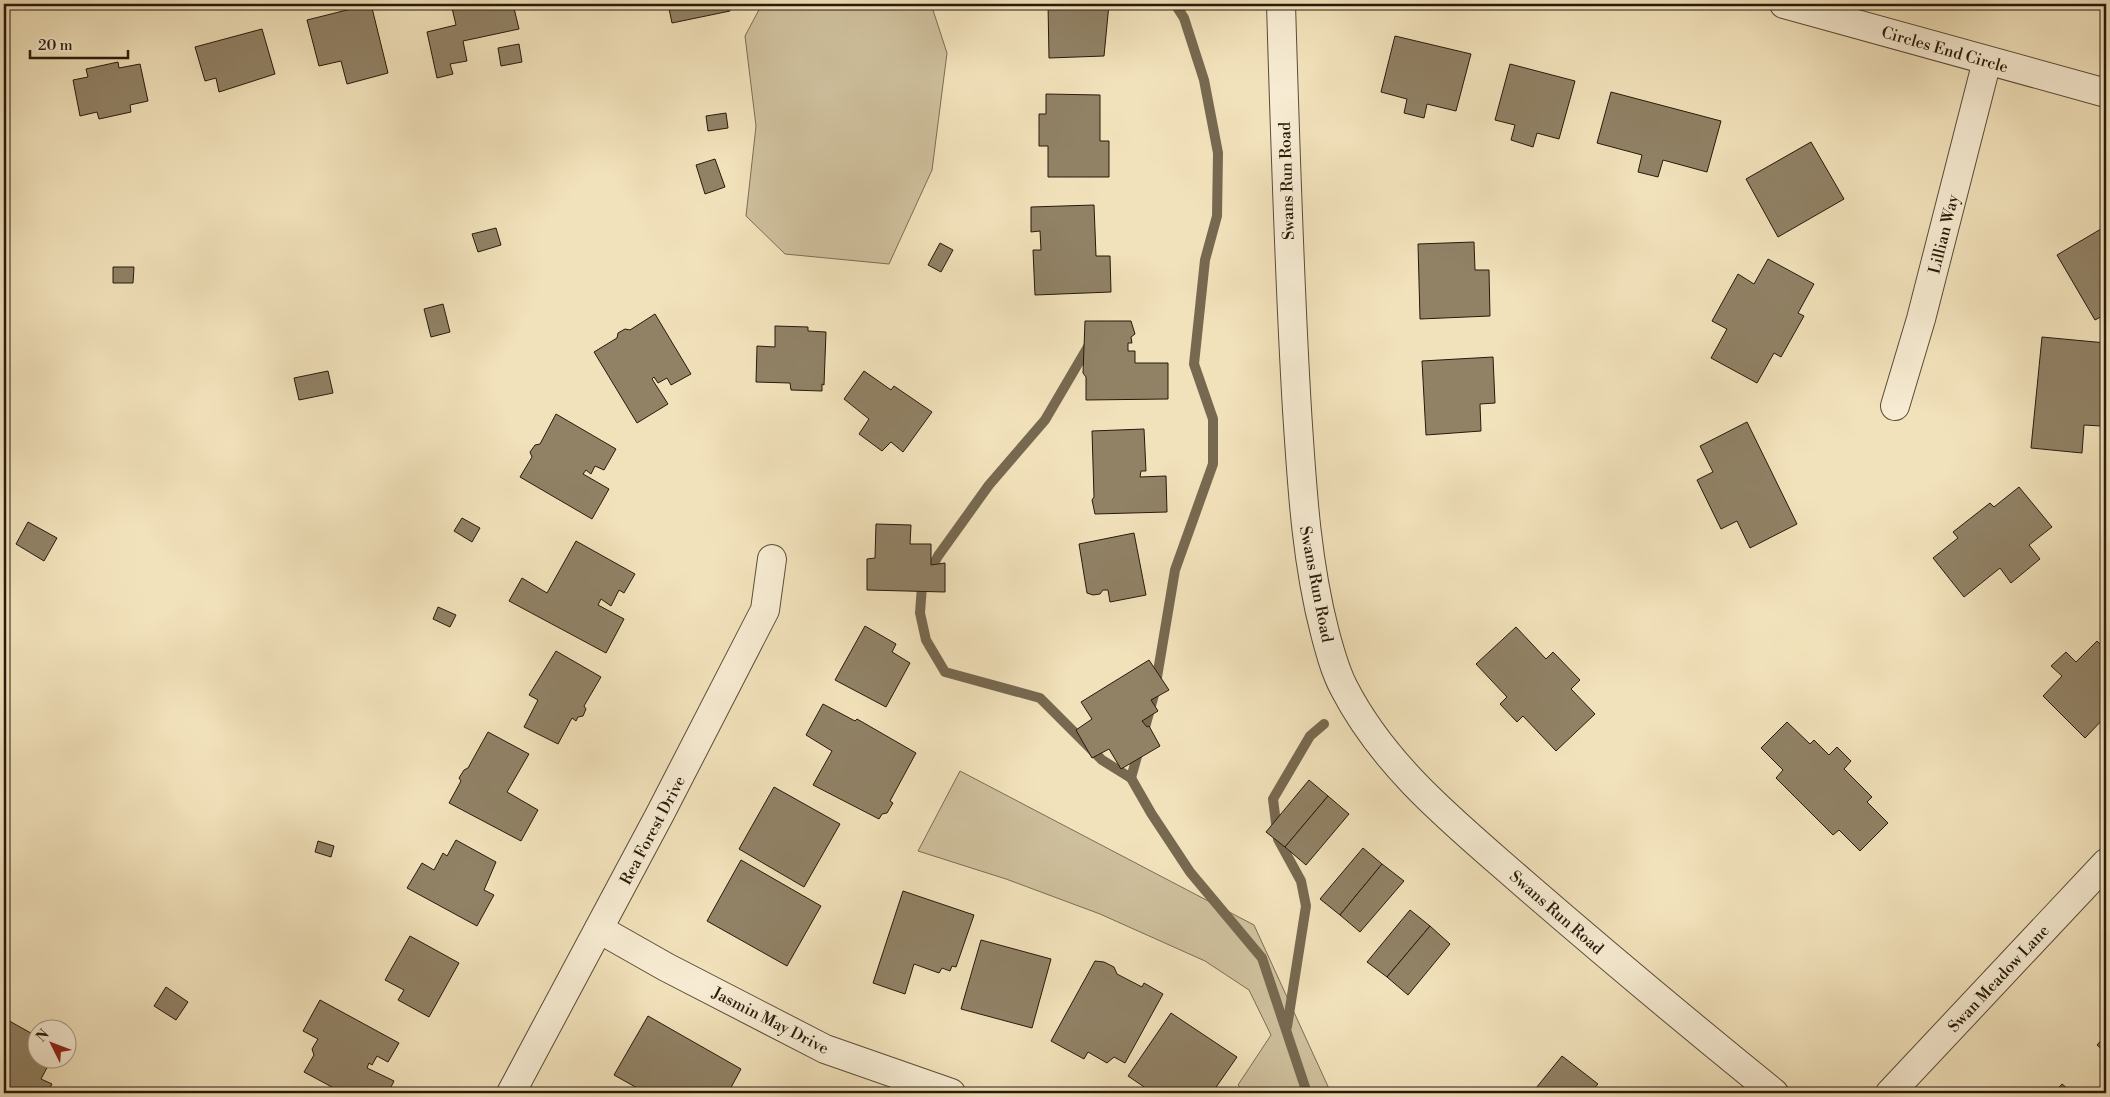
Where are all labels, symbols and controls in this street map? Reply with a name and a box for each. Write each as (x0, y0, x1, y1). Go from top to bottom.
street label: Circles End Circle (1879, 22, 2010, 78)
scale bar (30, 28, 128, 60)
text: 20 m (38, 36, 73, 55)
street label: Swans Run Road (1275, 122, 1299, 240)
street label: Lillian Way (1924, 192, 1963, 276)
street label: Swans Run Road (1295, 524, 1337, 644)
street label: Rea Forest Drive (616, 773, 690, 888)
street label: Swans Run Road (1505, 866, 1607, 959)
street label: Swan Meadow Lane (1944, 921, 2054, 1037)
street label: Jasmin May Drive (708, 982, 832, 1059)
north arrow (28, 1020, 78, 1070)
text: N (33, 1026, 53, 1046)

